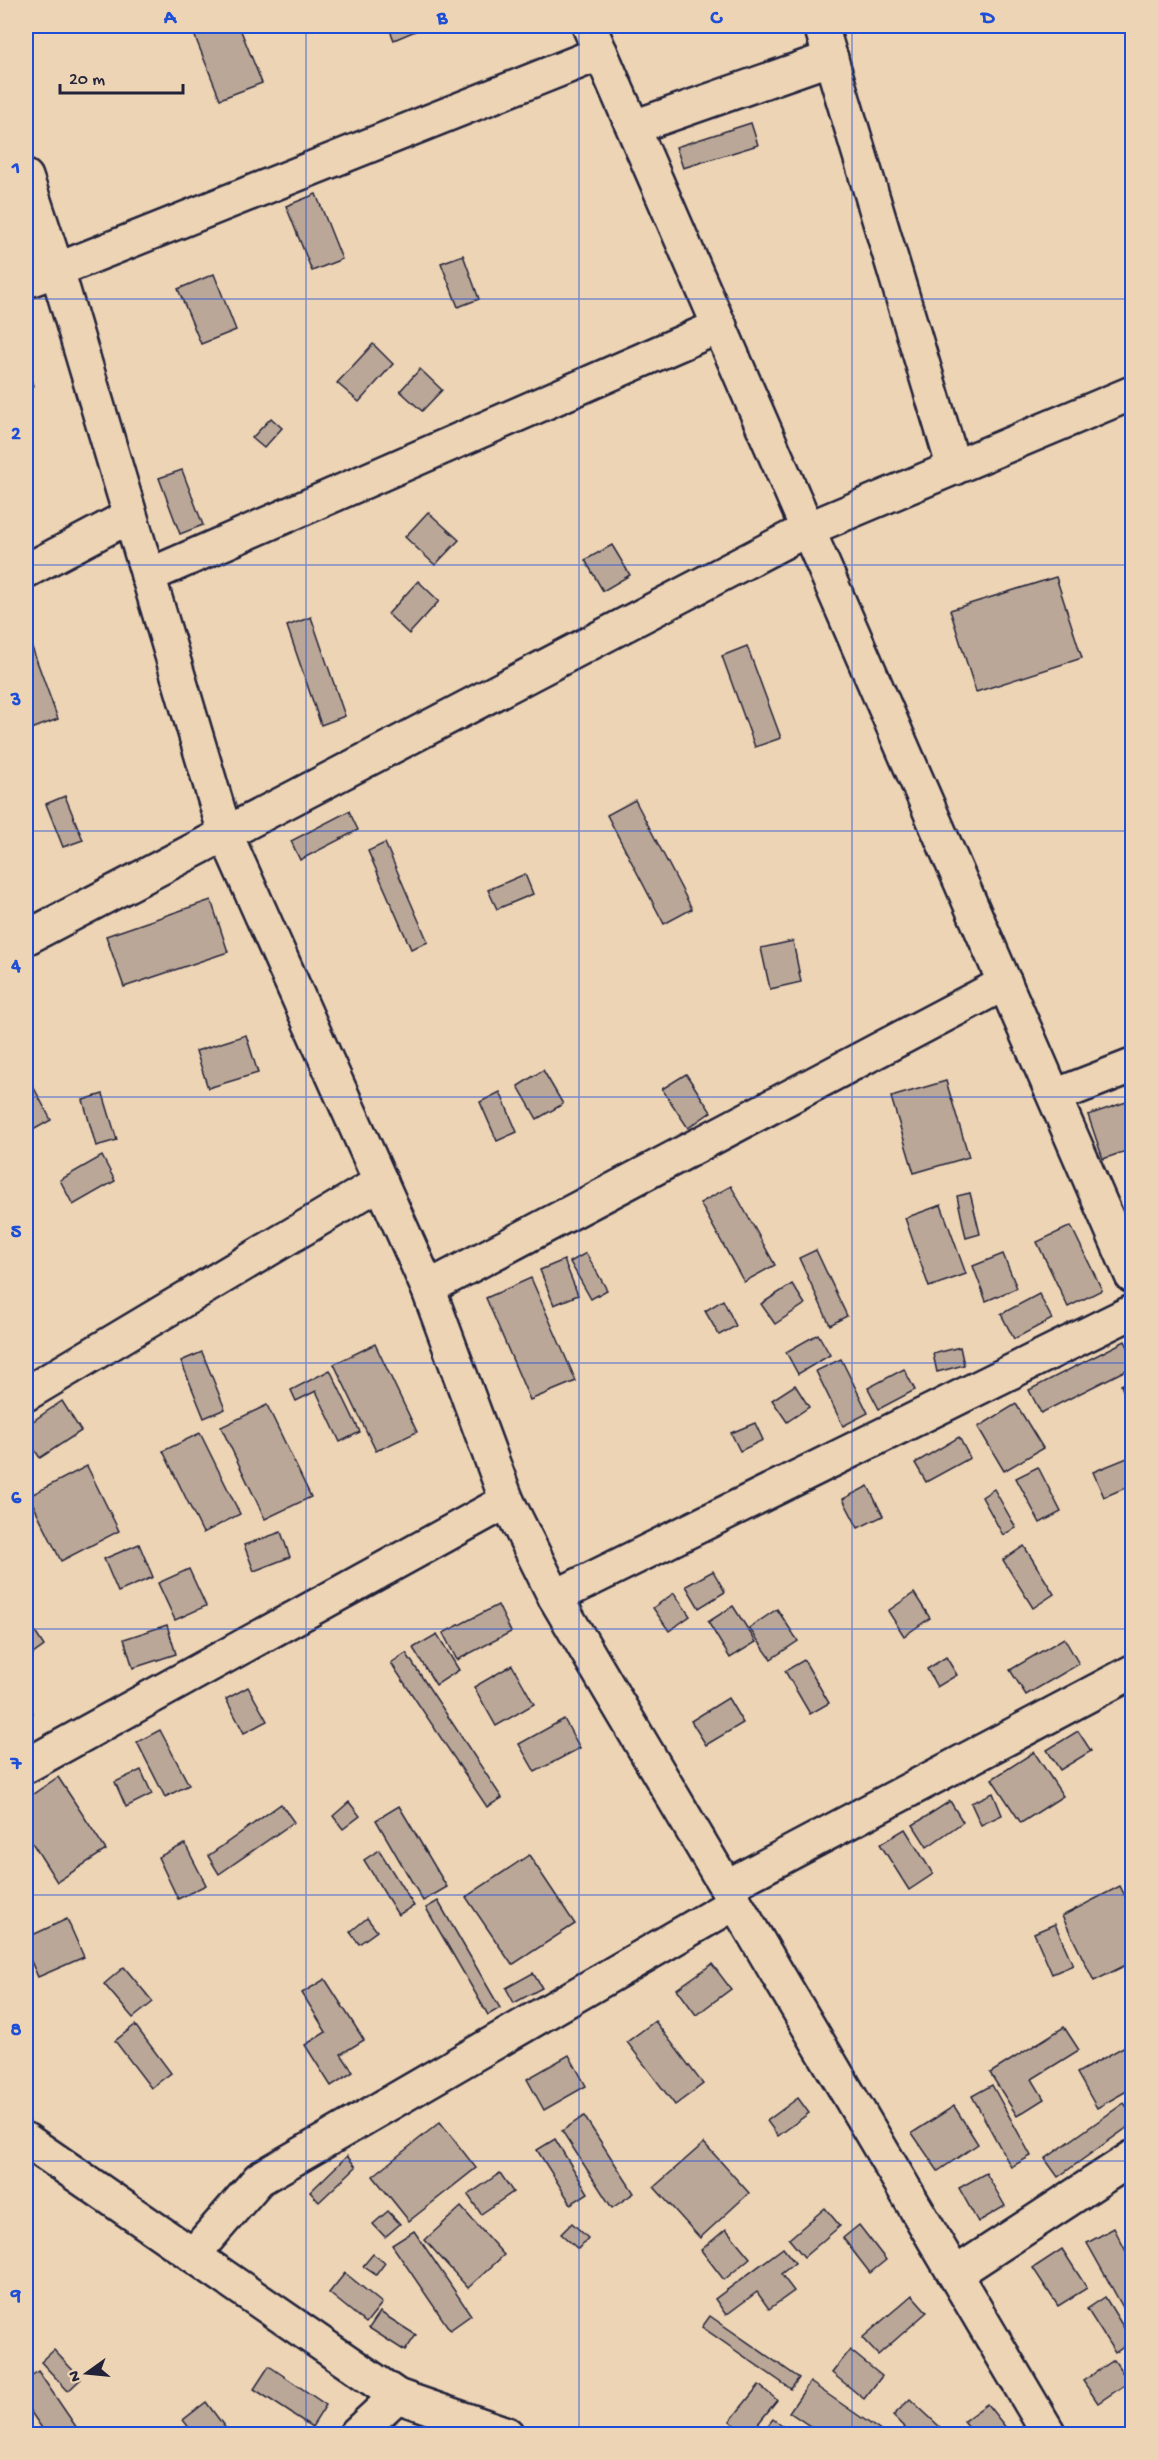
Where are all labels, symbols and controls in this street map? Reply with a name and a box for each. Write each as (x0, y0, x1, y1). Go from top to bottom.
text: A (163, 8, 178, 31)
text: B (436, 8, 448, 31)
text: C (710, 8, 724, 31)
text: D (979, 8, 995, 31)
scale bar (60, 57, 183, 95)
text: 20 m (69, 70, 105, 91)
text: 1 (11, 158, 20, 181)
text: 2 (11, 424, 21, 447)
text: 3 (10, 690, 21, 713)
text: 4 (10, 956, 21, 979)
text: 5 (11, 1222, 22, 1245)
text: 6 (11, 1488, 22, 1511)
text: 7 (10, 1754, 23, 1777)
text: 8 (11, 2020, 22, 2043)
text: 9 (10, 2286, 21, 2309)
north arrow (57, 2343, 117, 2403)
text: N (65, 2368, 86, 2383)

